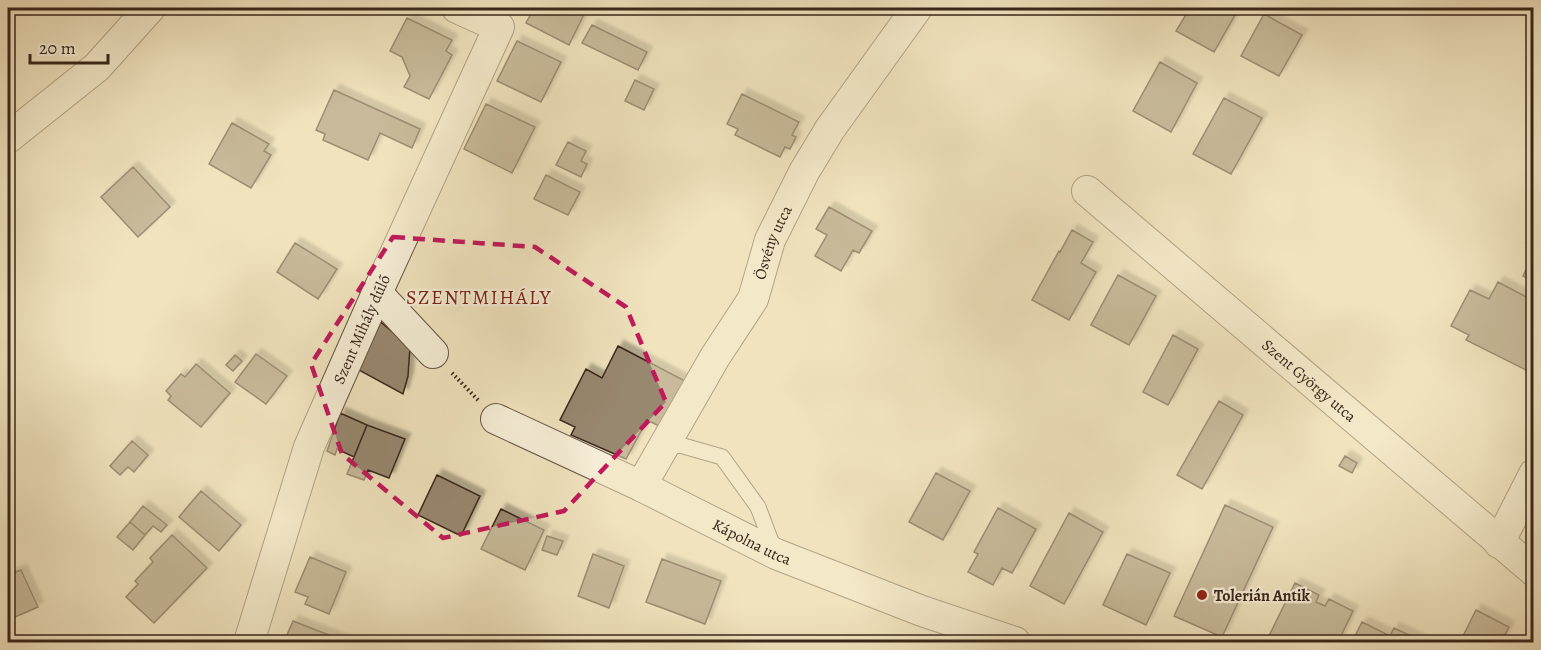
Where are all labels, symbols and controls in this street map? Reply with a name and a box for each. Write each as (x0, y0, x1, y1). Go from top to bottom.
scale bar (30, 27, 108, 65)
text: 20 m (39, 36, 76, 60)
street label: Ösvény utca (749, 201, 798, 282)
street label: Szent Mihály dűlő (328, 271, 396, 388)
district label: SZENTMIHÁLY (406, 284, 552, 311)
street label: Szent György utca (1257, 334, 1361, 428)
street label: Kápolna utca (709, 514, 795, 571)
place label: Tolerián Antik (1214, 585, 1311, 607)
marker: Tolerián Antik (1195, 588, 1209, 602)

